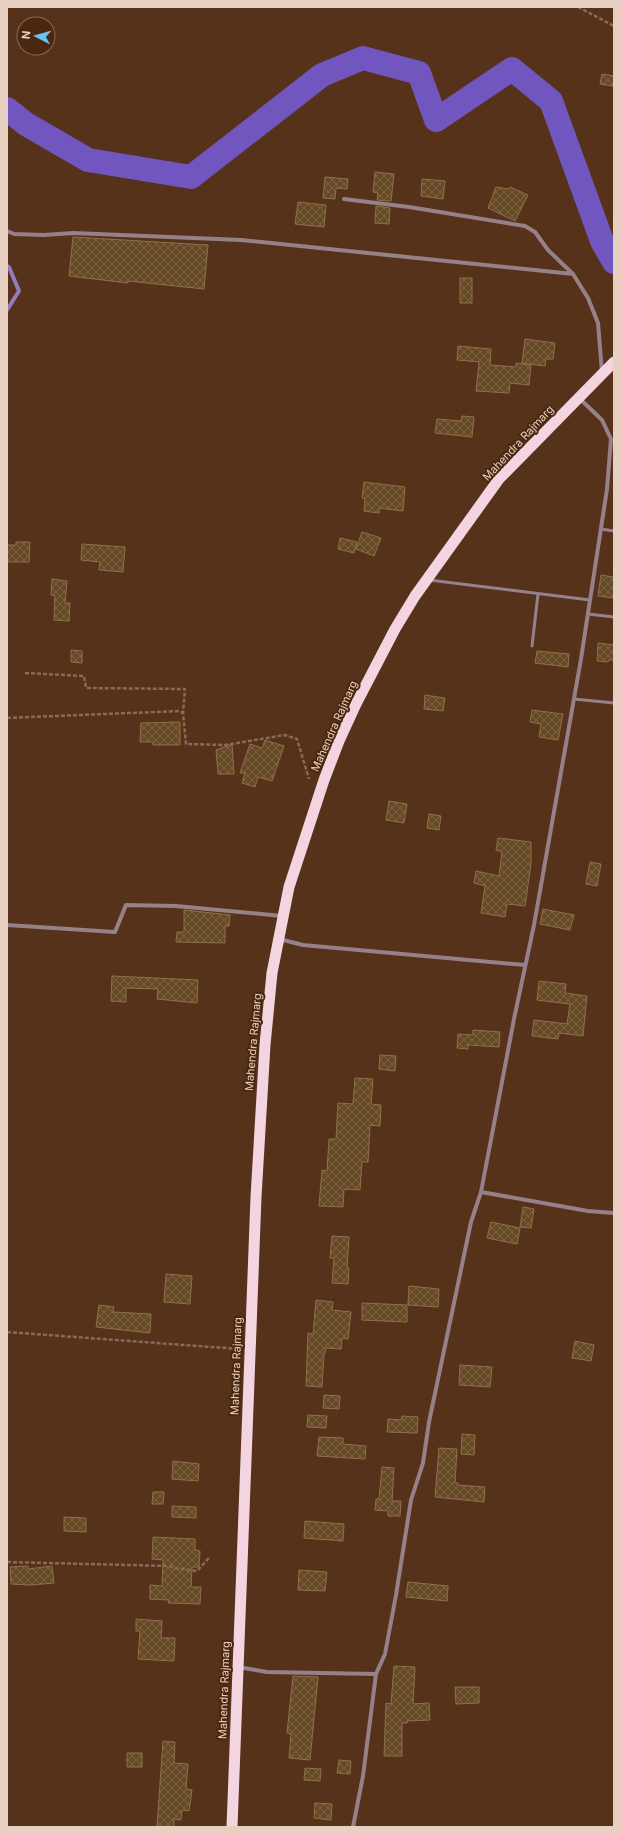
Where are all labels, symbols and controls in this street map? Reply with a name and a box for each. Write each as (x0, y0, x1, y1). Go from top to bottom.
north arrow (16, 16, 56, 56)
text: N (19, 30, 33, 40)
street label: Mahendra Rajmarg (479, 402, 557, 484)
street label: Mahendra Rajmarg (308, 678, 360, 774)
street label: Mahendra Rajmarg (242, 993, 264, 1091)
street label: Mahendra Rajmarg (227, 1317, 245, 1415)
street label: Mahendra Rajmarg (215, 1641, 233, 1739)

